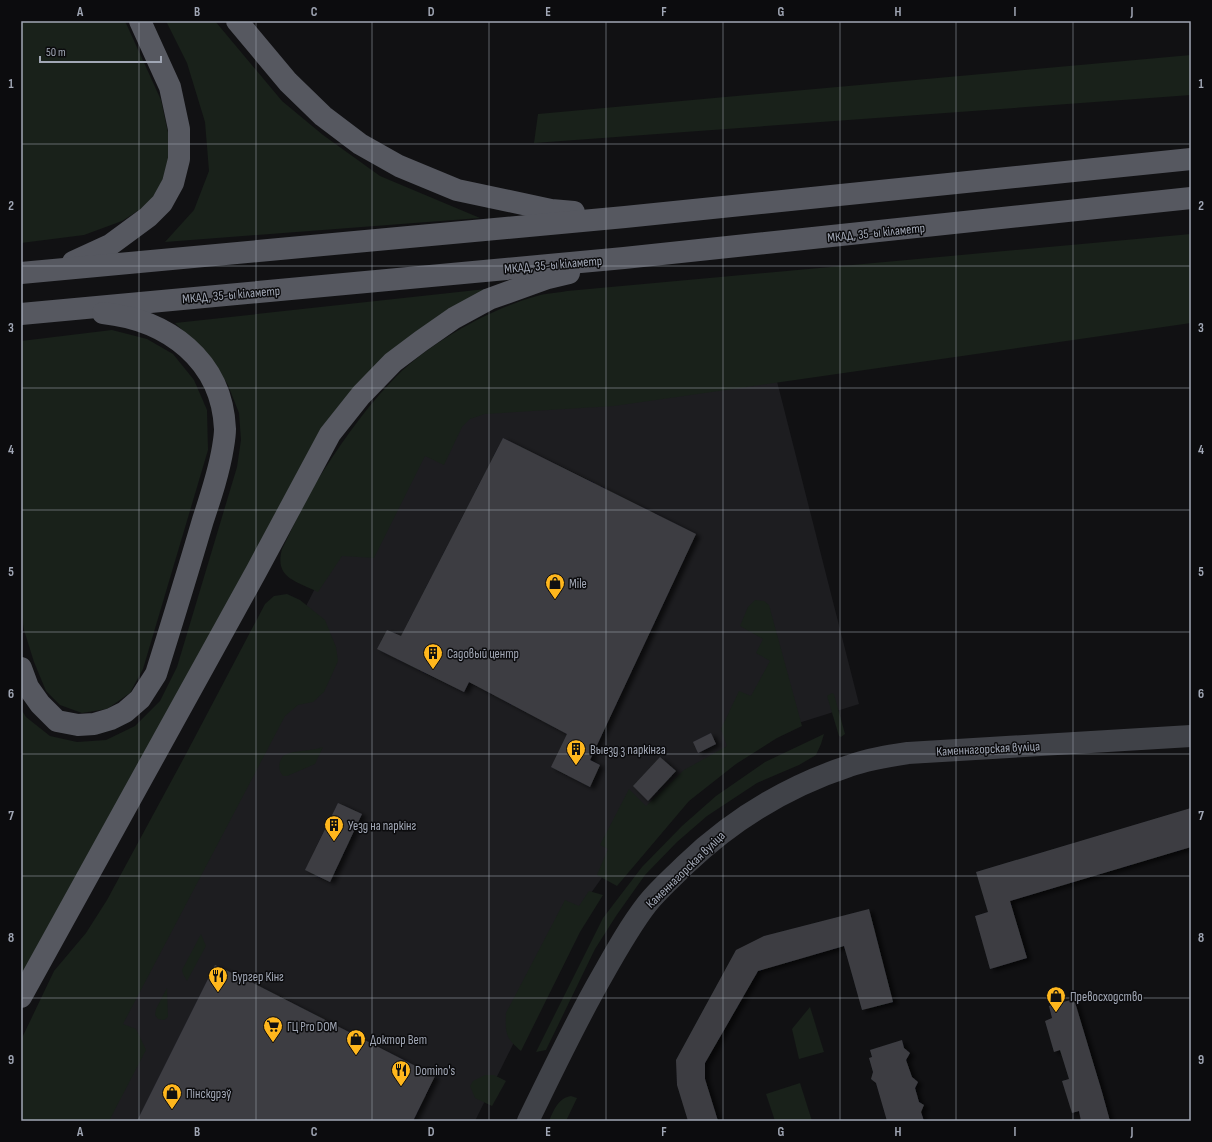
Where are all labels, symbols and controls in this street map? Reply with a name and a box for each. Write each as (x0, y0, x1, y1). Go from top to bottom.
text: A (76, 4, 84, 20)
text: B (194, 4, 200, 20)
text: C (311, 4, 318, 20)
text: D (428, 4, 435, 20)
text: E (545, 4, 551, 20)
text: F (661, 4, 667, 20)
text: G (778, 4, 785, 20)
text: H (895, 4, 902, 20)
text: I (1014, 4, 1017, 20)
text: J (1130, 4, 1134, 20)
scale bar (40, 38, 161, 64)
text: 50 m (46, 45, 66, 60)
text: 1 (8, 76, 14, 92)
text: 1 (1198, 76, 1204, 92)
text: 2 (8, 198, 14, 214)
text: 2 (1198, 198, 1204, 214)
street label: МКАД, 35-ы кіламетр (826, 220, 926, 246)
street label: МКАД, 35-ы кіламетр (503, 253, 603, 277)
street label: МКАД, 35-ы кіламетр (181, 283, 281, 307)
text: 3 (8, 320, 14, 336)
text: 3 (1198, 320, 1204, 336)
text: 4 (8, 442, 14, 458)
text: 4 (1198, 442, 1204, 458)
text: 5 (8, 564, 14, 580)
text: 5 (1198, 564, 1204, 580)
shop icon: Mile (544, 572, 566, 600)
place label: Mile (569, 576, 587, 592)
building icon: Садовый центр (422, 642, 444, 670)
place label: Садовый центр (447, 646, 519, 662)
text: 6 (8, 686, 14, 702)
text: 6 (1198, 686, 1204, 702)
building icon: Выезд з паркінга (565, 738, 587, 766)
street label: Каменнагорская вуліца (936, 738, 1040, 760)
place label: Выезд з паркінга (590, 742, 666, 758)
text: 7 (8, 808, 14, 824)
text: 7 (1198, 808, 1204, 824)
building icon: Уезд на паркінг (323, 814, 345, 842)
place label: Уезд на паркінг (348, 818, 416, 834)
street label: Каменнагорская вуліца (643, 828, 729, 912)
text: 8 (8, 930, 14, 946)
text: 8 (1198, 930, 1204, 946)
restaurant icon: Бургер Кінг (207, 965, 229, 993)
place label: Бургер Кінг (232, 969, 284, 985)
shop icon: Превосходство (1045, 985, 1067, 1013)
place label: Превосходство (1070, 989, 1143, 1005)
supermarket icon: ГЦ Pro DOM (262, 1015, 284, 1043)
place label: ГЦ Pro DOM (287, 1019, 338, 1035)
shop icon: Доктор Вет (345, 1028, 367, 1056)
place label: Доктор Вет (370, 1032, 427, 1048)
text: 9 (8, 1052, 14, 1068)
text: 9 (1198, 1052, 1204, 1068)
restaurant icon: Domino's (390, 1059, 412, 1087)
place label: Domino's (415, 1063, 456, 1079)
shop icon: Пінскдрэў (161, 1082, 183, 1110)
place label: Пінскдрэў (186, 1086, 231, 1102)
text: A (76, 1124, 84, 1140)
text: B (194, 1124, 200, 1140)
text: C (311, 1124, 318, 1140)
text: D (428, 1124, 435, 1140)
text: E (545, 1124, 551, 1140)
text: F (661, 1124, 667, 1140)
text: G (778, 1124, 785, 1140)
text: H (895, 1124, 902, 1140)
text: I (1014, 1124, 1017, 1140)
text: J (1130, 1124, 1134, 1140)

